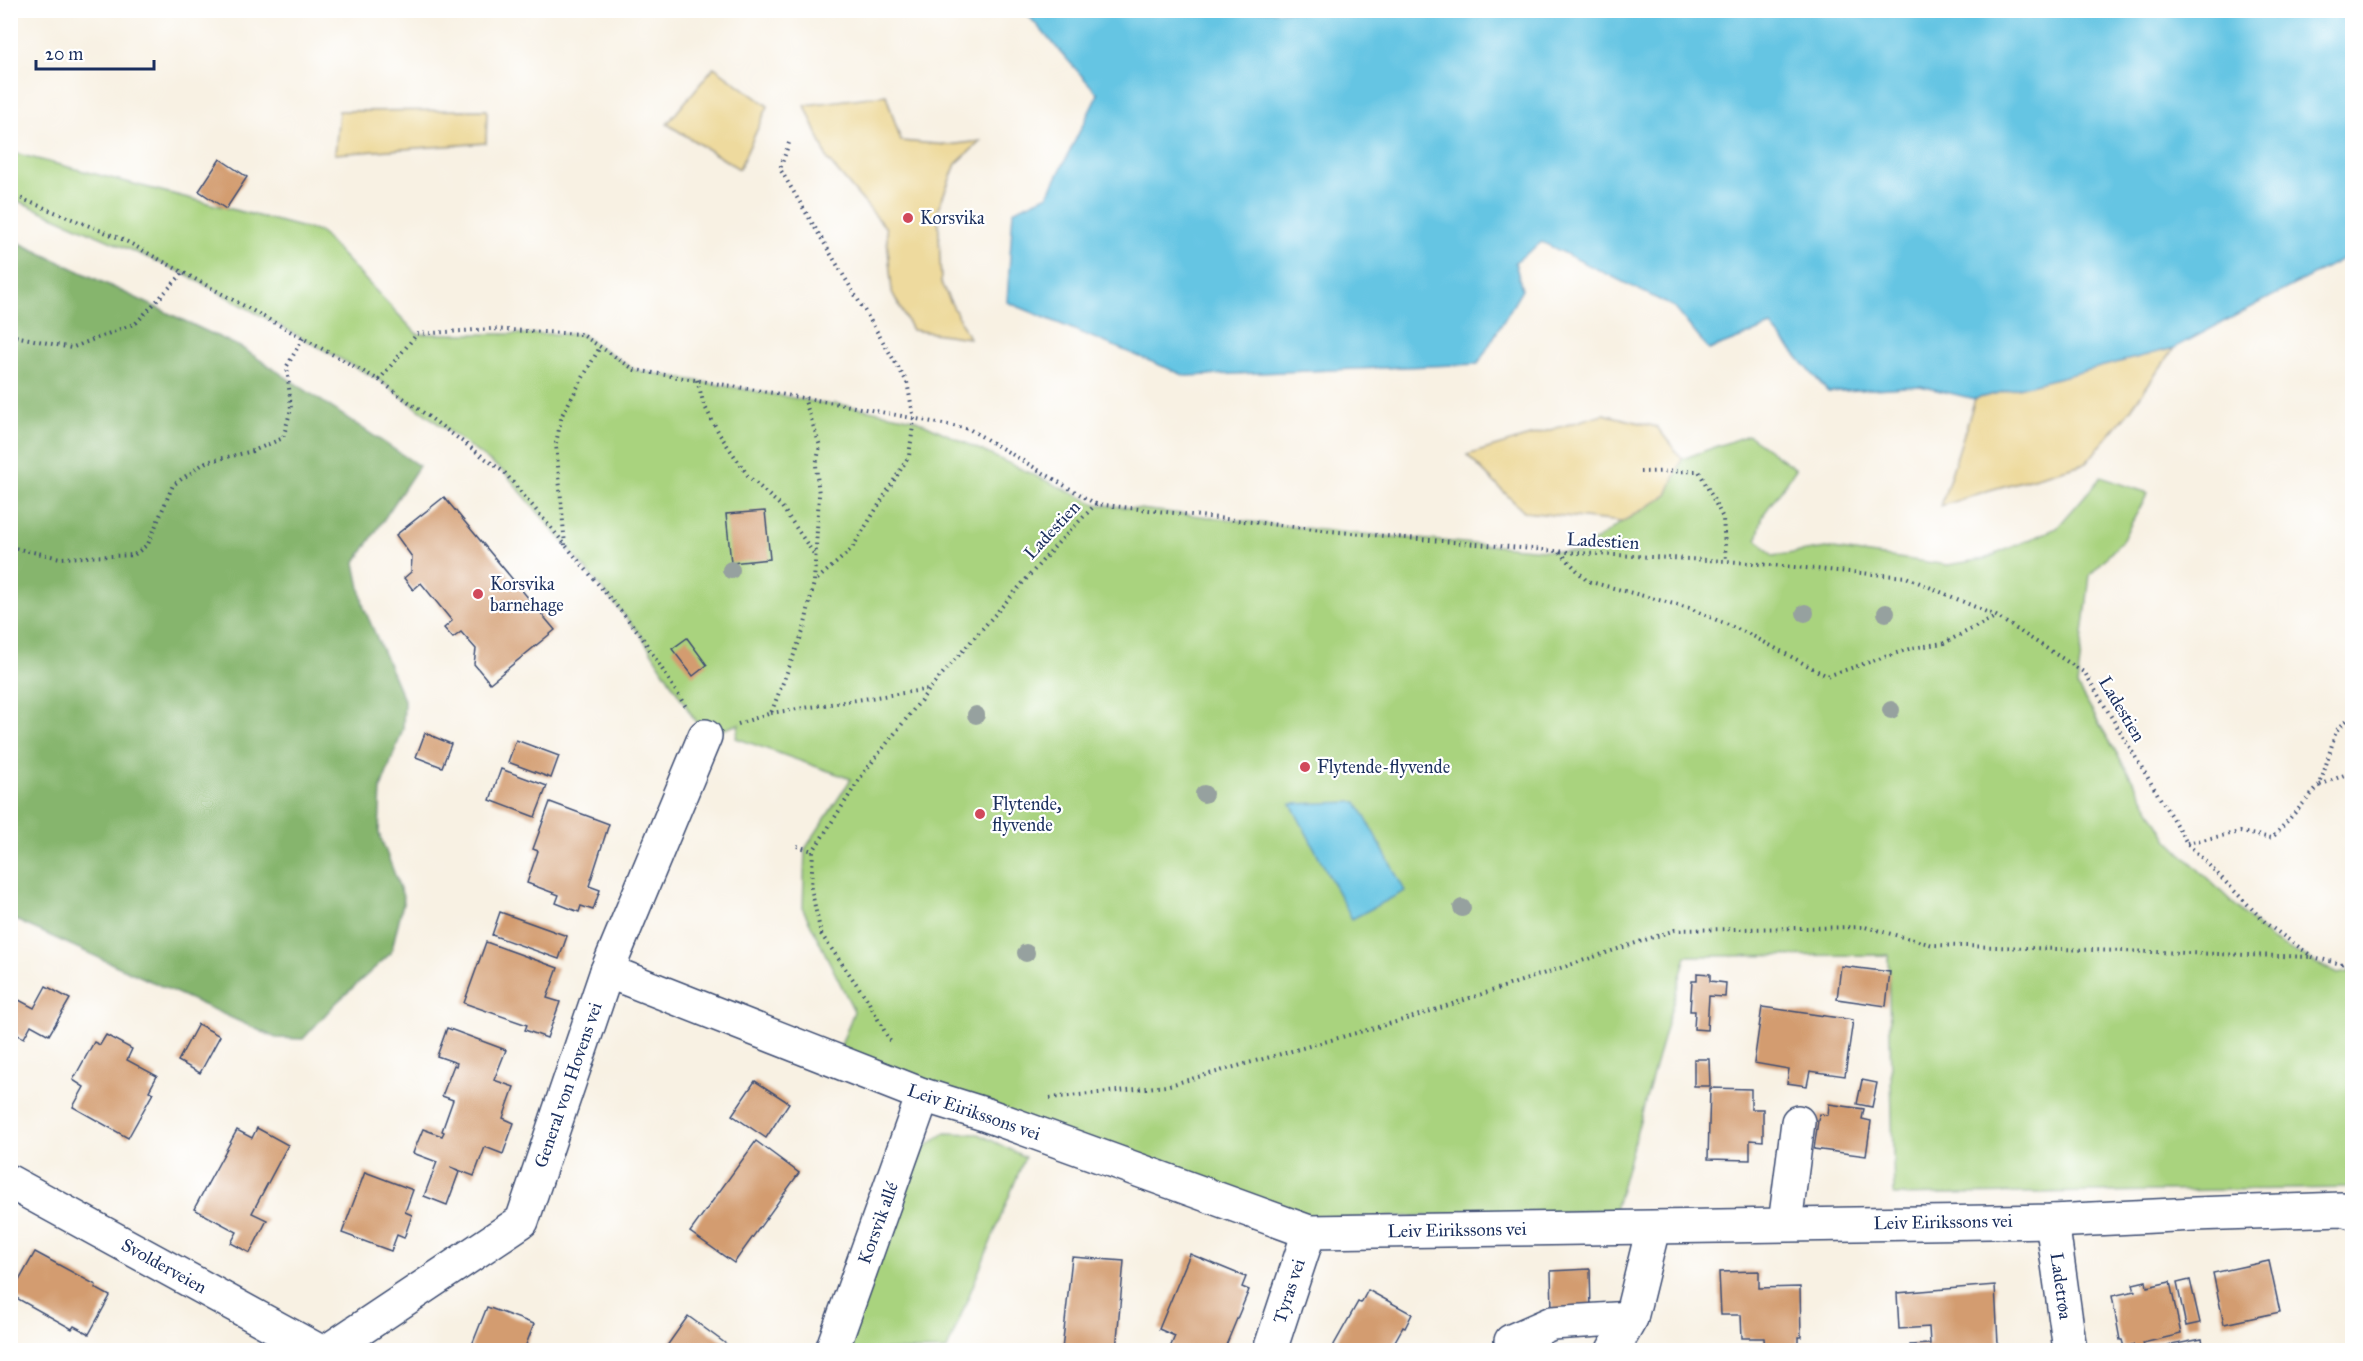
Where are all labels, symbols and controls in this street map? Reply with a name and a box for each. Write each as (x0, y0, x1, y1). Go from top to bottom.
scale bar (36, 33, 154, 71)
text: 20 m (45, 43, 83, 65)
place label: Korsvika (920, 207, 985, 229)
marker: Korsvika (901, 211, 915, 225)
street label: Ladestien (1019, 496, 1085, 564)
street label: Ladestien (1566, 528, 1640, 554)
place label: Korsvika barnehage (490, 573, 564, 617)
marker: Korsvika barnehage (471, 587, 485, 601)
street label: Ladestien (2094, 672, 2150, 746)
place label: Flytende-flyvende (1317, 756, 1450, 778)
marker: Flytende-flyvende (1298, 760, 1312, 774)
place label: Flytende, flyvende (992, 793, 1062, 836)
marker: Flytende, flyvende (973, 807, 987, 821)
street label: General von Hovens vei (529, 999, 607, 1171)
street label: Leiv Eirikssons vei (905, 1079, 1044, 1145)
street label: Korsvik allé (853, 1179, 903, 1267)
street label: Leiv Eirikssons vei (1873, 1210, 2013, 1234)
street label: Leiv Eirikssons vei (1387, 1218, 1527, 1242)
street label: Svolderveien (117, 1234, 211, 1299)
street label: Ladetrøa (2045, 1251, 2077, 1321)
street label: Tyras vei (1268, 1256, 1310, 1326)

